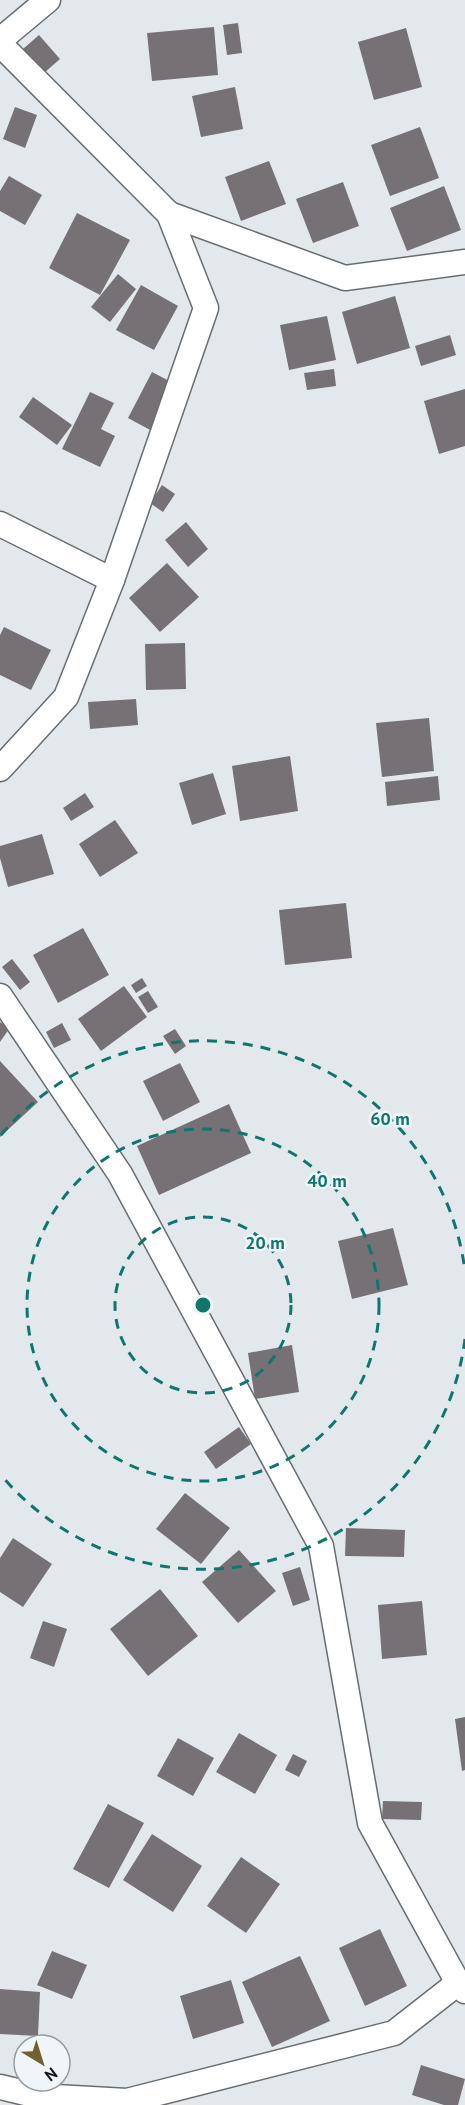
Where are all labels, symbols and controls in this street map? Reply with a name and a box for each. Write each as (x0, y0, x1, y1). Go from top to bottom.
text: 60 m (370, 1107, 410, 1130)
text: 40 m (307, 1169, 347, 1192)
text: 20 m (245, 1231, 285, 1254)
centre of rings (193, 1295, 213, 1315)
north arrow (12, 2033, 72, 2093)
text: N (41, 2064, 62, 2086)

